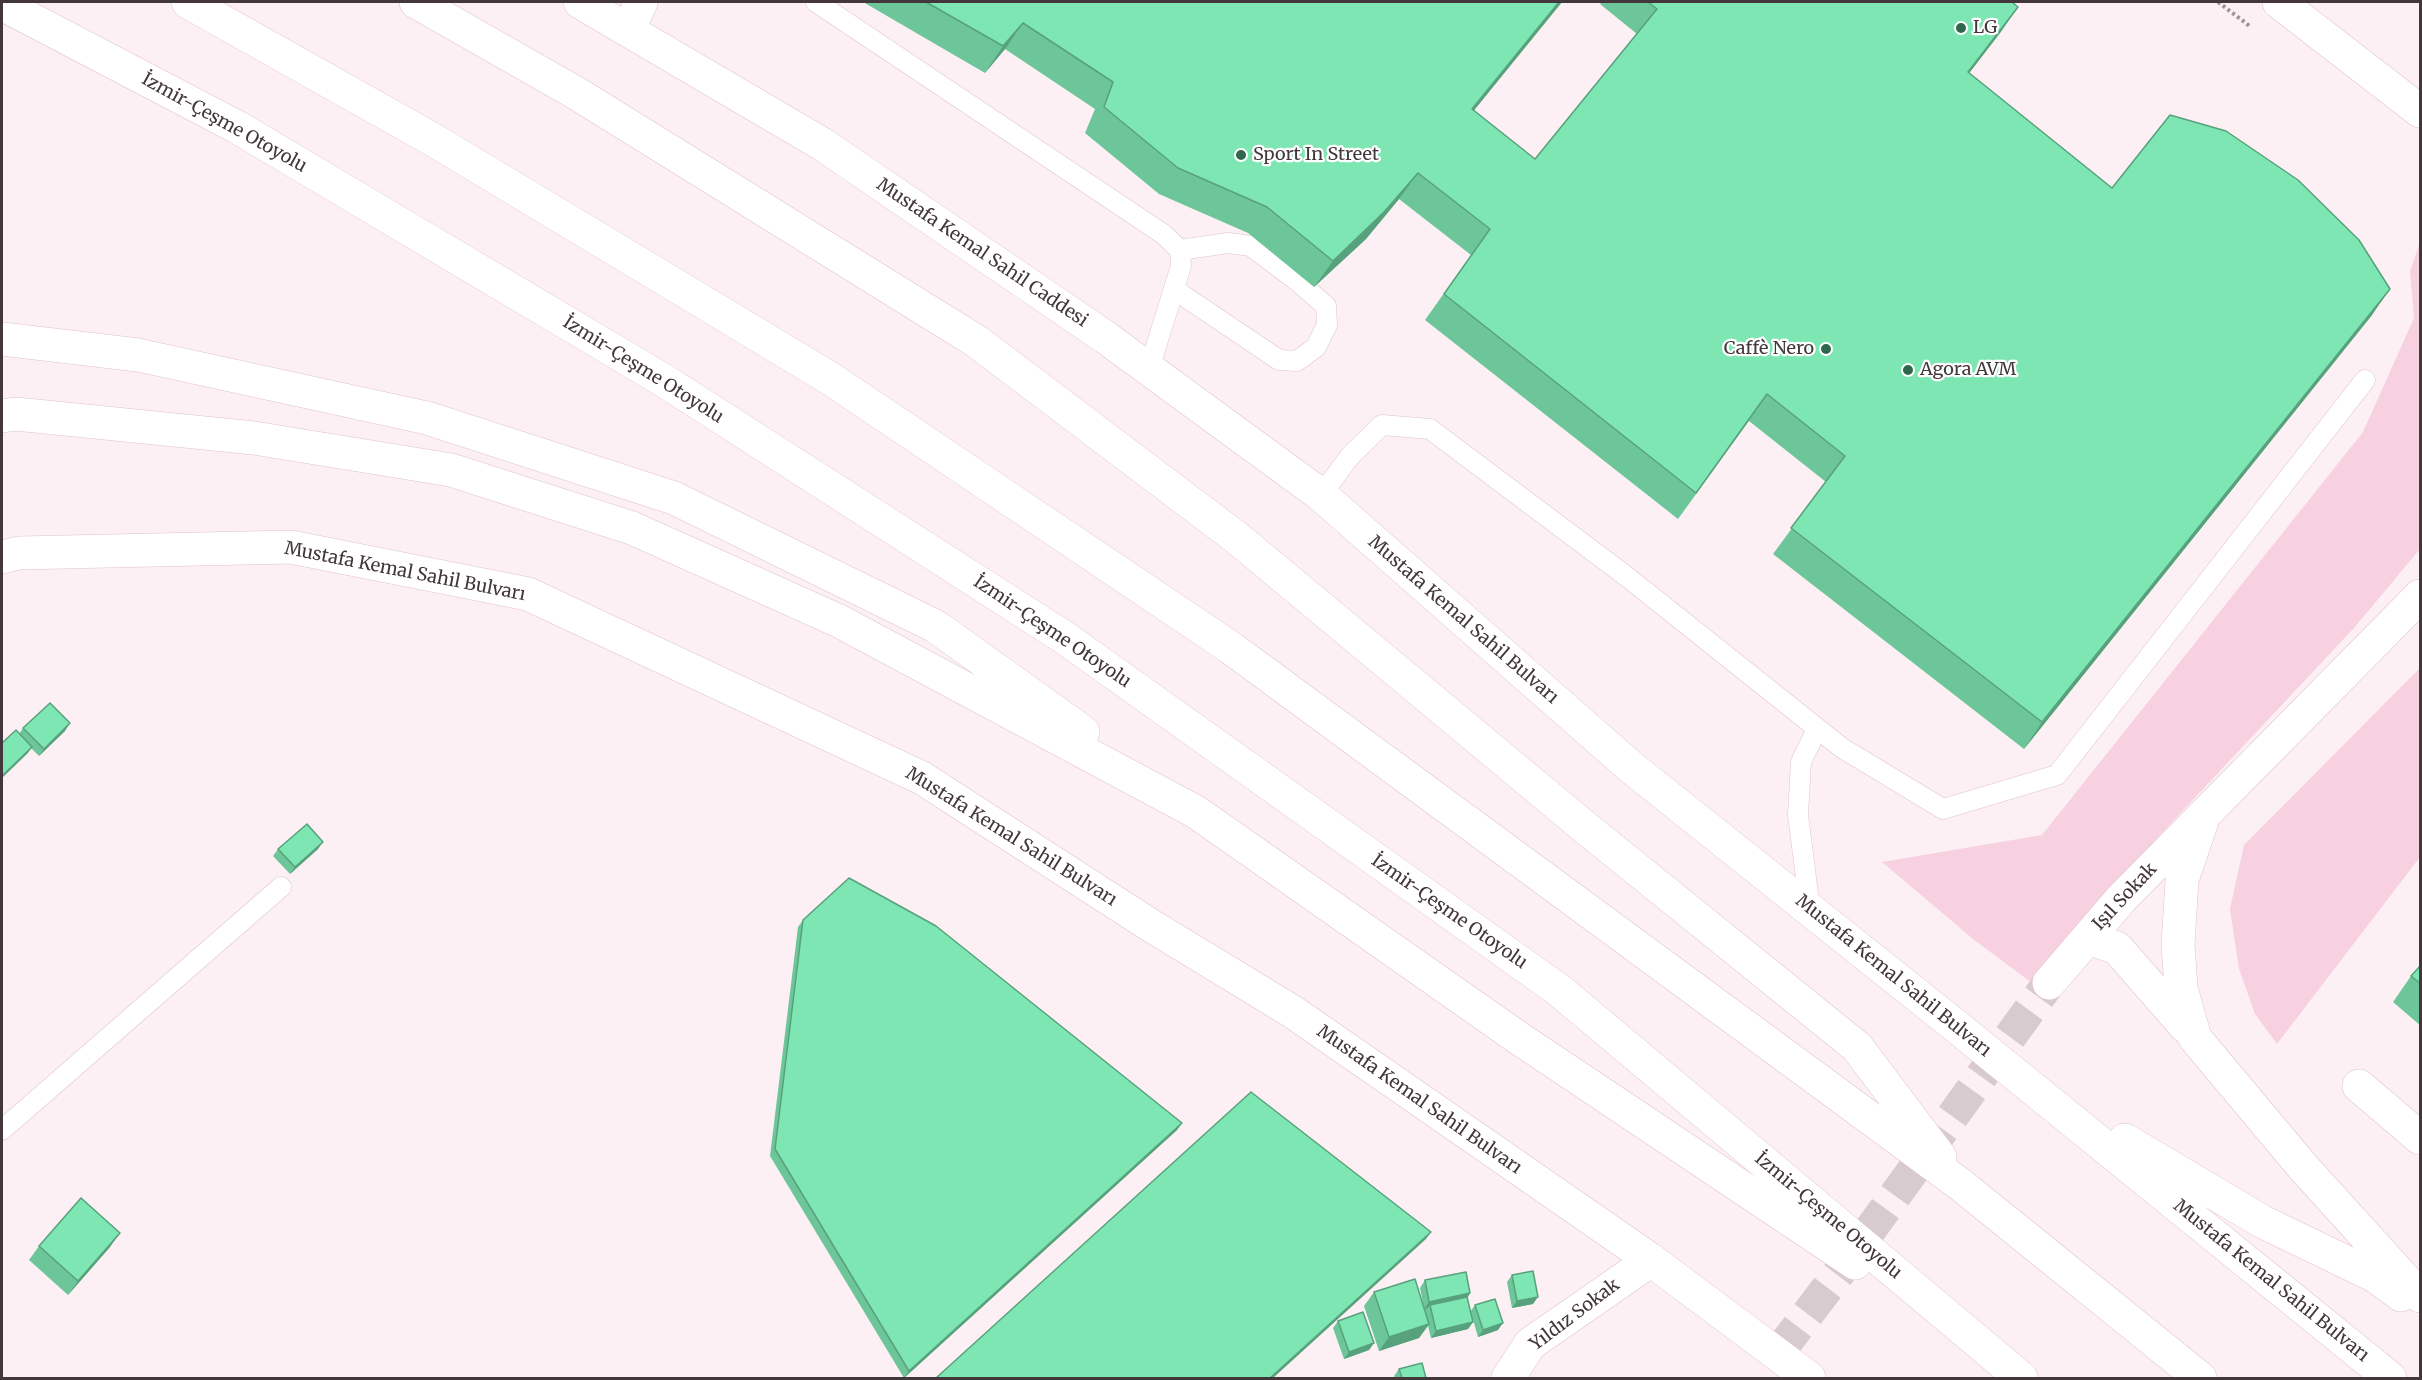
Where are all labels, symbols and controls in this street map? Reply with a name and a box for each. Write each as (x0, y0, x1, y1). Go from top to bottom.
place label: LG (1973, 17, 1997, 39)
marker: LG (1954, 21, 1968, 35)
street label: İzmir-Çeşme Otoyolu (138, 69, 310, 177)
place label: Sport In Street (1253, 144, 1379, 166)
marker: Sport In Street (1234, 148, 1248, 162)
street label: Mustafa Kemal Sahil Caddesi (872, 174, 1092, 332)
street label: İzmir-Çeşme Otoyolu (559, 312, 727, 428)
place label: Caffè Nero (1724, 338, 1814, 360)
marker: Caffè Nero (1819, 342, 1833, 356)
place label: Agora AVM (1920, 359, 2016, 381)
marker: Agora AVM (1901, 363, 1915, 377)
street label: Mustafa Kemal Sahil Bulvarı (1363, 531, 1563, 709)
street label: Mustafa Kemal Sahil Bulvarı (283, 538, 527, 606)
street label: İzmir-Çeşme Otoyolu (969, 571, 1135, 693)
street label: Mustafa Kemal Sahil Bulvarı (901, 763, 1121, 911)
street label: İzmir-Çeşme Otoyolu (1367, 850, 1531, 974)
street label: Işıl Sokak (2088, 859, 2162, 935)
street label: Mustafa Kemal Sahil Bulvarı (1791, 891, 1995, 1061)
street label: Mustafa Kemal Sahil Bulvarı (1312, 1021, 1526, 1179)
street label: İzmir-Çeşme Otoyolu (1750, 1148, 1906, 1284)
street label: Mustafa Kemal Sahil Bulvarı (2169, 1196, 2373, 1366)
street label: Yıldız Sokak (1526, 1274, 1624, 1356)

